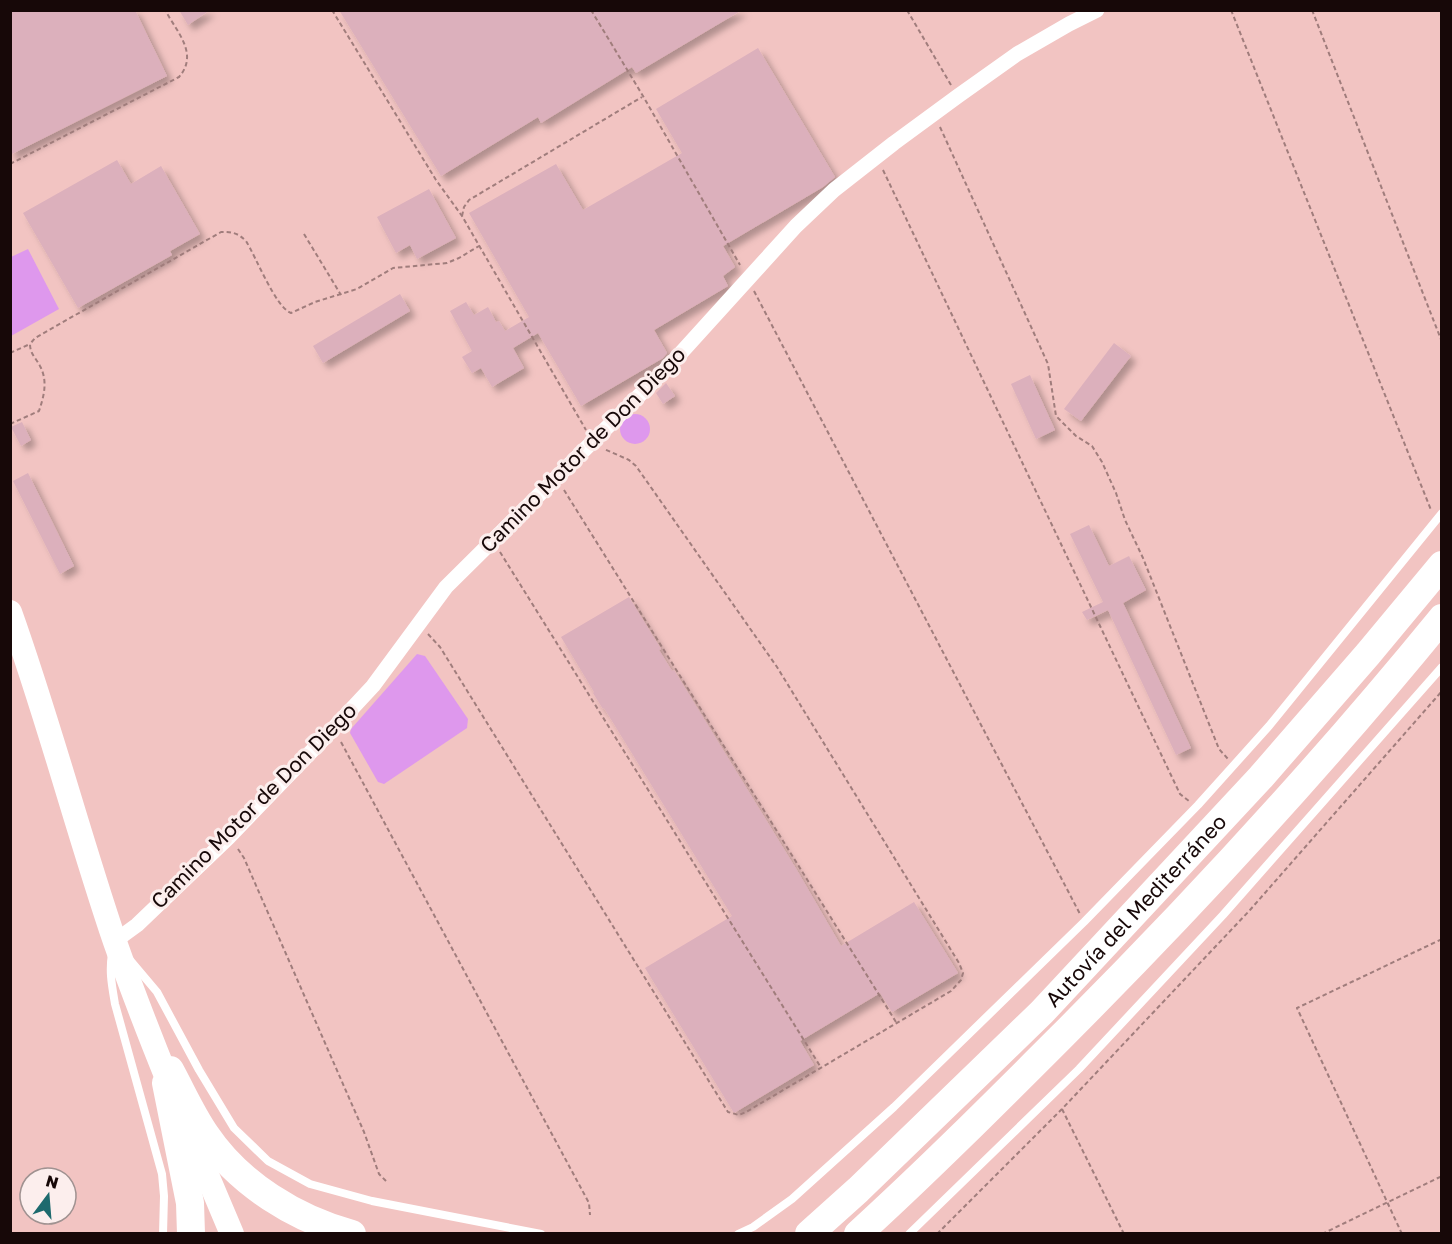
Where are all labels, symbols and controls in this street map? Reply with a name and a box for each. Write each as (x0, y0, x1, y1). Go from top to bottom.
street label: Camino Motor de Don Diego (474, 341, 691, 558)
street label: Camino Motor de Don Diego (145, 697, 362, 914)
street label: Autovía del Mediterráneo (1039, 809, 1231, 1012)
north arrow (18, 1166, 78, 1226)
text: N (44, 1170, 61, 1193)

